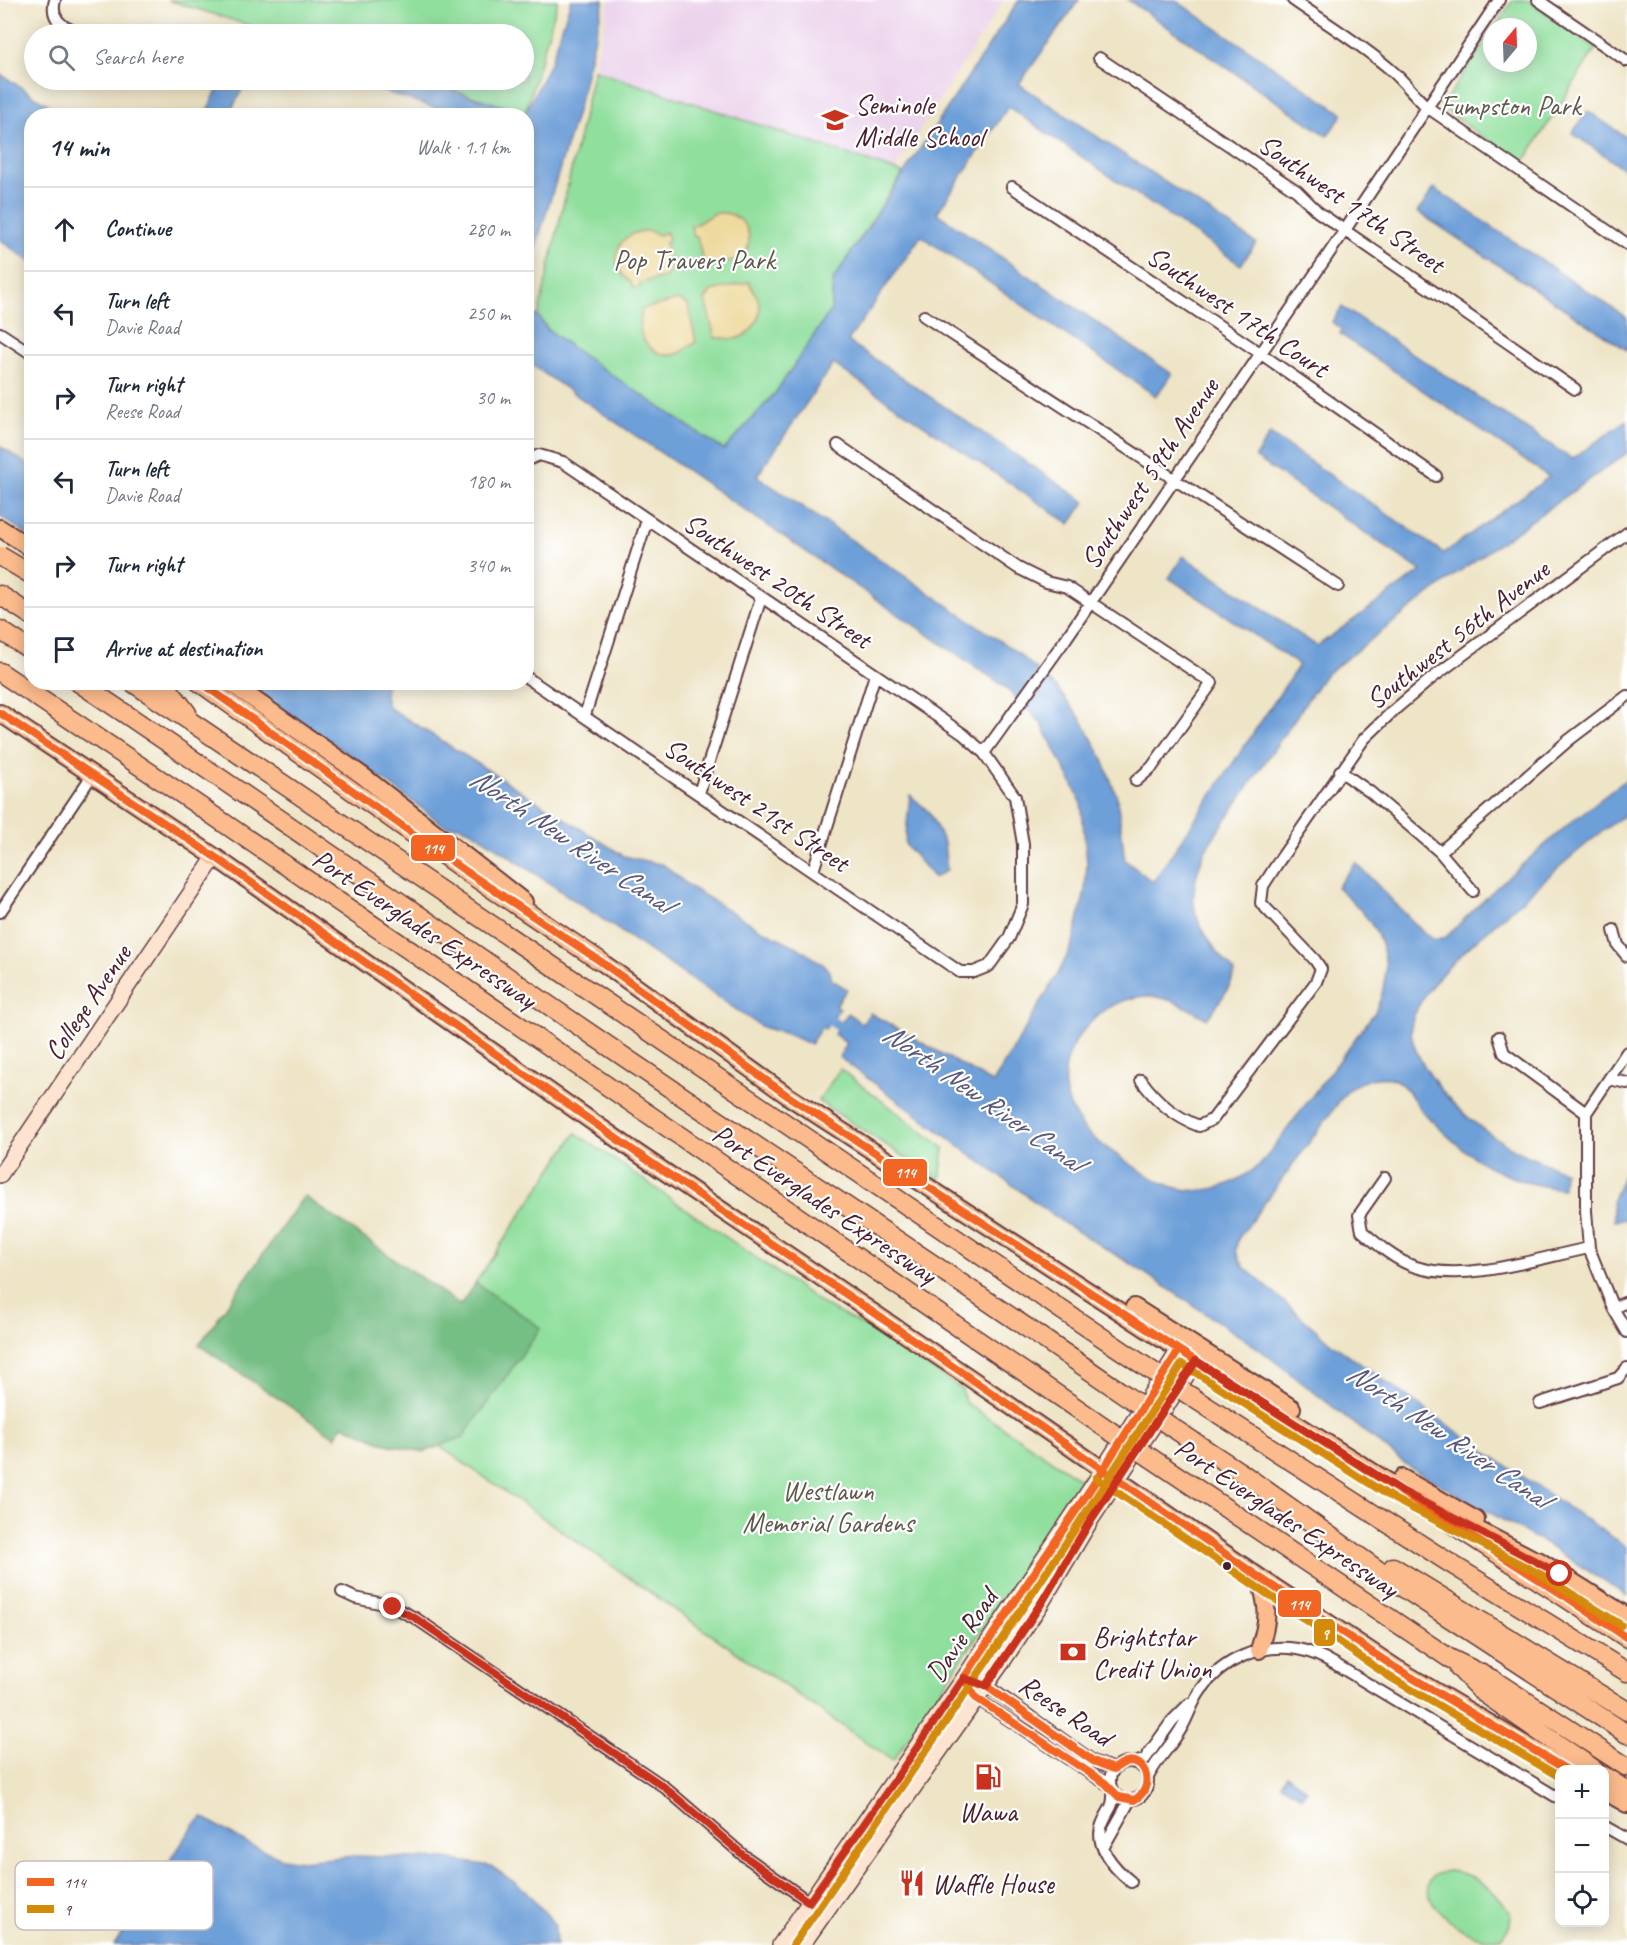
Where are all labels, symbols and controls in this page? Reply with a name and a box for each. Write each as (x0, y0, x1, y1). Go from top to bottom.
north arrow (1483, 18, 1537, 72)
search box (24, 24, 534, 90)
icon: search (45, 41, 78, 74)
text: Search here (93, 43, 183, 71)
place label: Seminole Middle School (855, 87, 989, 154)
park label: Fumpston Park (1440, 88, 1583, 123)
school or university icon: Seminole Middle School (820, 105, 850, 135)
street label: Southwest 17th Street (1252, 126, 1454, 282)
text: 14 min (48, 131, 110, 164)
text: Walk · 1.1 km (416, 135, 510, 160)
icon: ahead (48, 213, 81, 246)
text: Continue (105, 215, 171, 243)
text: 280 m (467, 217, 510, 242)
street label: Southwest 17th Court (1140, 238, 1337, 387)
park label: Pop Travers Park (613, 242, 777, 277)
text: Turn left (105, 287, 169, 315)
icon: left (48, 297, 81, 330)
text: 250 m (467, 301, 510, 326)
text: Davie Road (105, 315, 180, 340)
street label: Southwest 59th Avenue (1073, 369, 1227, 576)
text: Turn right (105, 371, 182, 399)
icon: right (48, 381, 81, 414)
text: 30 m (476, 385, 510, 410)
text: Reese Road (105, 399, 180, 424)
text: Turn left (105, 455, 169, 483)
icon: left (48, 465, 81, 498)
text: 180 m (467, 469, 510, 494)
text: Davie Road (105, 483, 180, 508)
street label: Southwest 20th Street (677, 505, 881, 658)
icon: right (48, 549, 81, 582)
text: Turn right (105, 551, 182, 579)
street label: Southwest 56th Avenue (1359, 551, 1558, 717)
text: 340 m (467, 553, 510, 578)
icon: arrive (48, 633, 81, 666)
text: Arrive at destination (105, 635, 262, 663)
street label: Southwest 21st Street (657, 730, 858, 881)
water label: North New River Canal (463, 759, 687, 927)
line badge: 114 (410, 834, 456, 862)
text: 114 (422, 839, 446, 859)
street label: Port Everglades Expressway (306, 841, 545, 1018)
street label: College Avenue (36, 936, 140, 1067)
water label: North New River Canal (876, 1014, 1098, 1186)
street label: Port Everglades Expressway (706, 1116, 945, 1293)
line badge: 114 (882, 1158, 928, 1187)
text: 114 (894, 1163, 918, 1183)
water label: North New River Canal (1340, 1354, 1564, 1522)
street label: Port Everglades Expressway (1168, 1430, 1407, 1607)
park label: Westlawn Memorial Gardens (742, 1473, 916, 1540)
unlabelled marker (1221, 1560, 1233, 1572)
route start (1546, 1560, 1572, 1586)
street label: Davie Road (918, 1579, 1007, 1688)
line badge: 114 (1277, 1589, 1322, 1618)
route end (379, 1593, 405, 1619)
text: 114 (1288, 1595, 1312, 1615)
line badge: 9 (1313, 1618, 1336, 1647)
place label: Brightstar Credit Union (1093, 1619, 1212, 1686)
text: 9 (1321, 1624, 1330, 1644)
bank icon: Brightstar Credit Union (1058, 1637, 1088, 1667)
street label: Reese Road (1013, 1667, 1122, 1756)
fuel station icon: Wawa (973, 1762, 1003, 1792)
map controls (1555, 1765, 1609, 1927)
button: + (1555, 1765, 1609, 1819)
place label: Wawa (959, 1794, 1019, 1829)
button: − (1555, 1819, 1609, 1873)
legend (15, 1861, 213, 1930)
place label: Waffle House (932, 1866, 1056, 1901)
restaurant icon: Waffle House (897, 1868, 927, 1898)
text: 114 (64, 1873, 87, 1893)
button: locate (1555, 1873, 1609, 1927)
text: 9 (64, 1900, 73, 1920)

